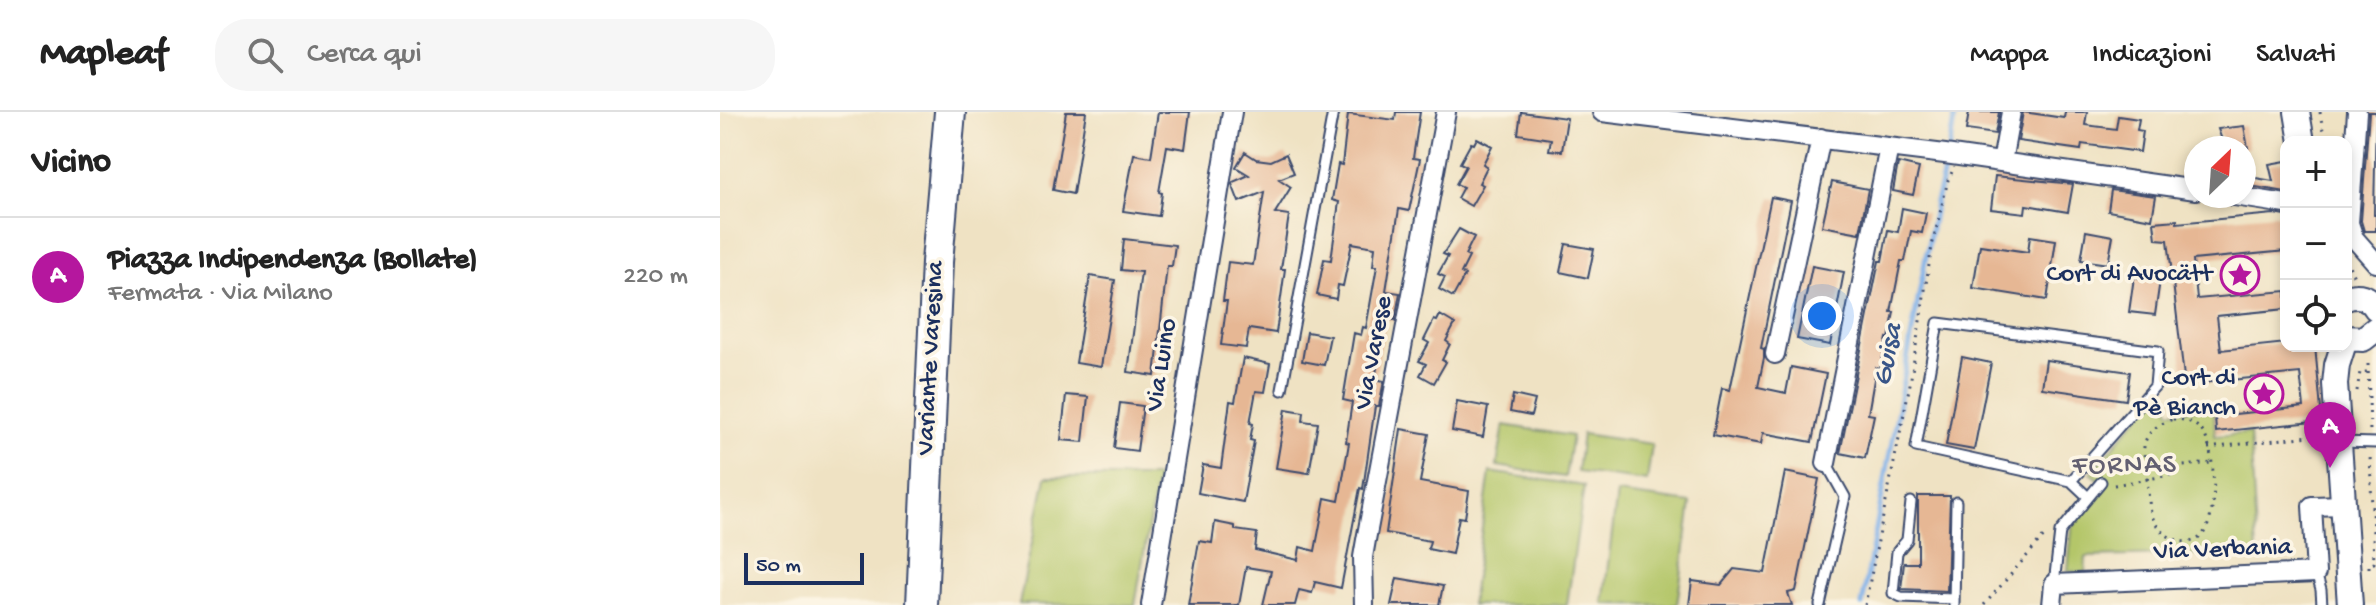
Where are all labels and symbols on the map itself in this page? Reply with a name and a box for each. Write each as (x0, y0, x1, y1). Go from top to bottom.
north arrow (2184, 136, 2256, 208)
place icon: Cort di Avocätt (2219, 254, 2261, 296)
street label: Variante Varesina (911, 259, 953, 457)
place label: Cort di Avocätt (2047, 260, 2214, 291)
street label: Via Varese (1349, 293, 1401, 413)
your location (1802, 296, 1842, 336)
street label: Via Luino (1140, 316, 1186, 415)
water label: Guisa (1867, 320, 1911, 389)
place label: Cort di Pè Bianch (2133, 364, 2236, 425)
place icon: Cort di Pè Bianch (2243, 373, 2285, 415)
pin: A (2304, 402, 2356, 468)
district label: FORNAS (2071, 450, 2178, 483)
street label: Via Verbania (2152, 533, 2294, 569)
scale bar (744, 549, 864, 585)

